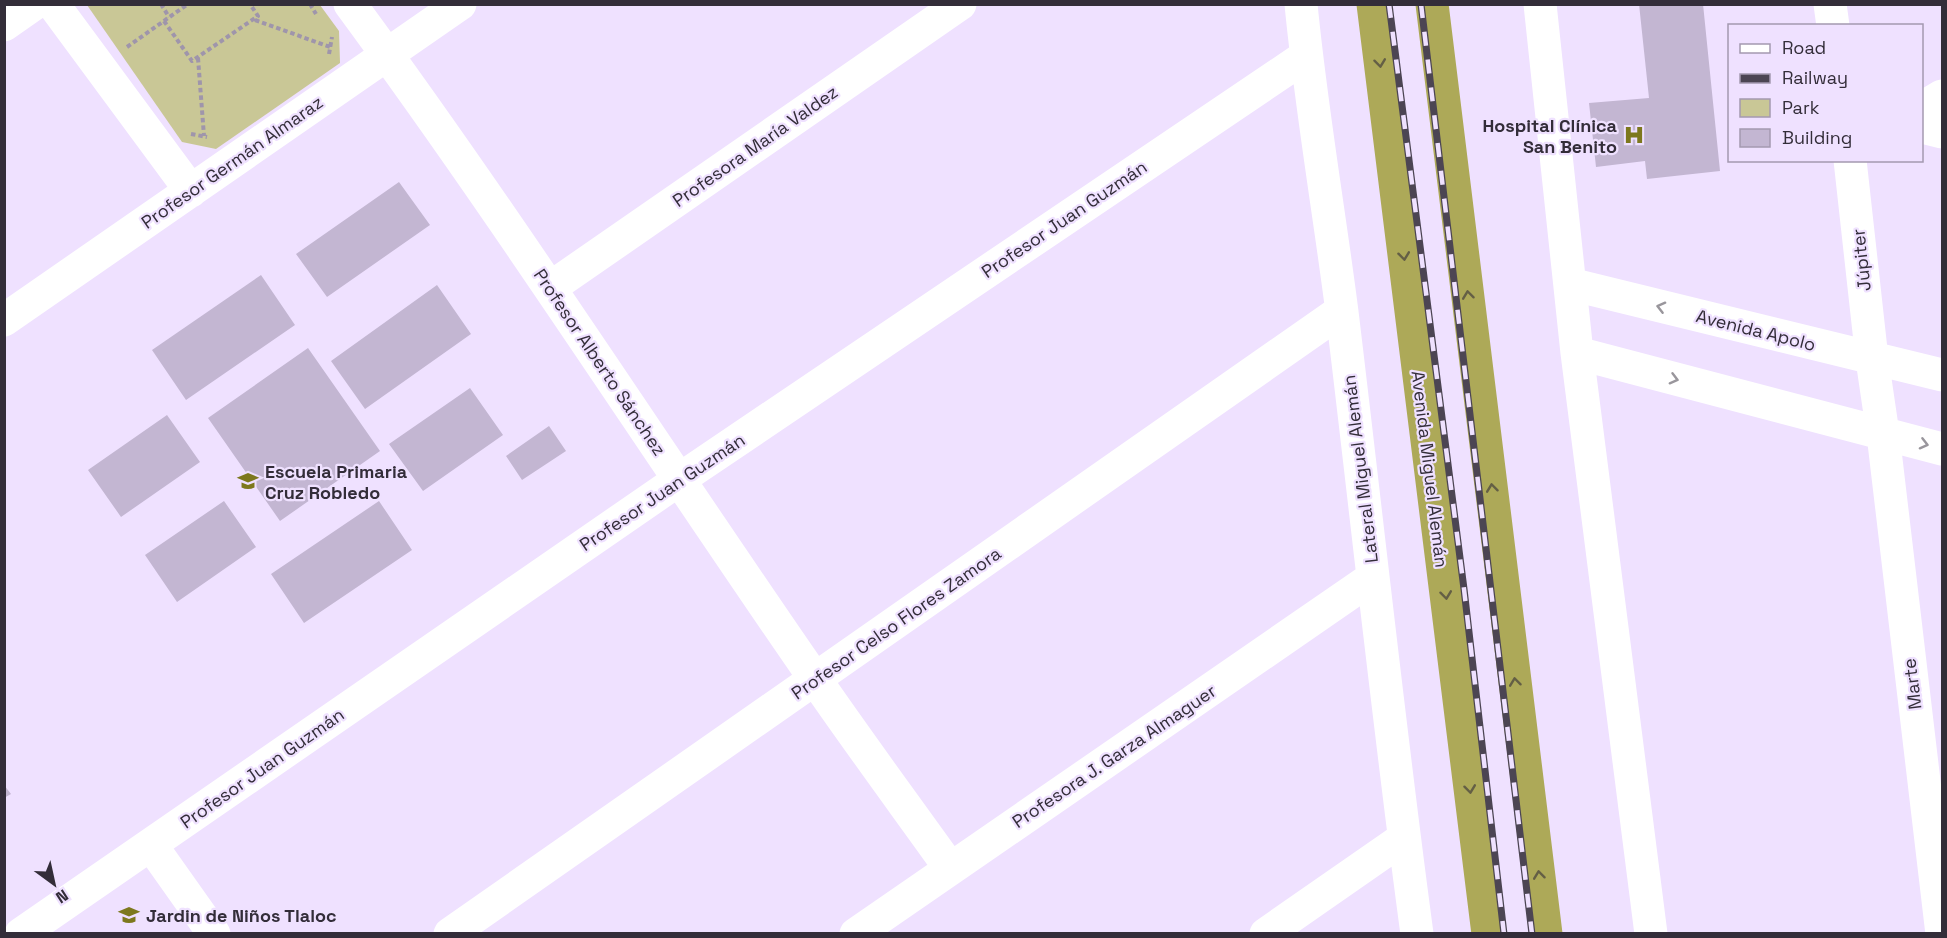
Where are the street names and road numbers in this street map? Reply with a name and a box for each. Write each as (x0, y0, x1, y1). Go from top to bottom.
street label: Profesora María Valdez (668, 80, 842, 212)
street label: Profesor Germán Almaraz (137, 90, 327, 234)
street label: Profesor Juan Guzmán (977, 155, 1151, 283)
street label: Júpiter (1846, 227, 1876, 292)
street label: Profesor Alberto Sánchez (529, 264, 671, 460)
street label: Avenida Apolo (1694, 304, 1818, 356)
street label: Avenida Miguel Alemán (1407, 369, 1453, 569)
street label: Lateral Miguel Alemán (1337, 374, 1383, 564)
street label: Profesor Juan Guzmán (575, 428, 749, 556)
street label: Profesor Celso Flores Zamora (787, 542, 1005, 704)
street label: Marte (1897, 657, 1927, 711)
street label: Profesora J. Garza Almaguer (1008, 679, 1221, 833)
street label: Profesor Juan Guzmán (176, 703, 348, 833)

